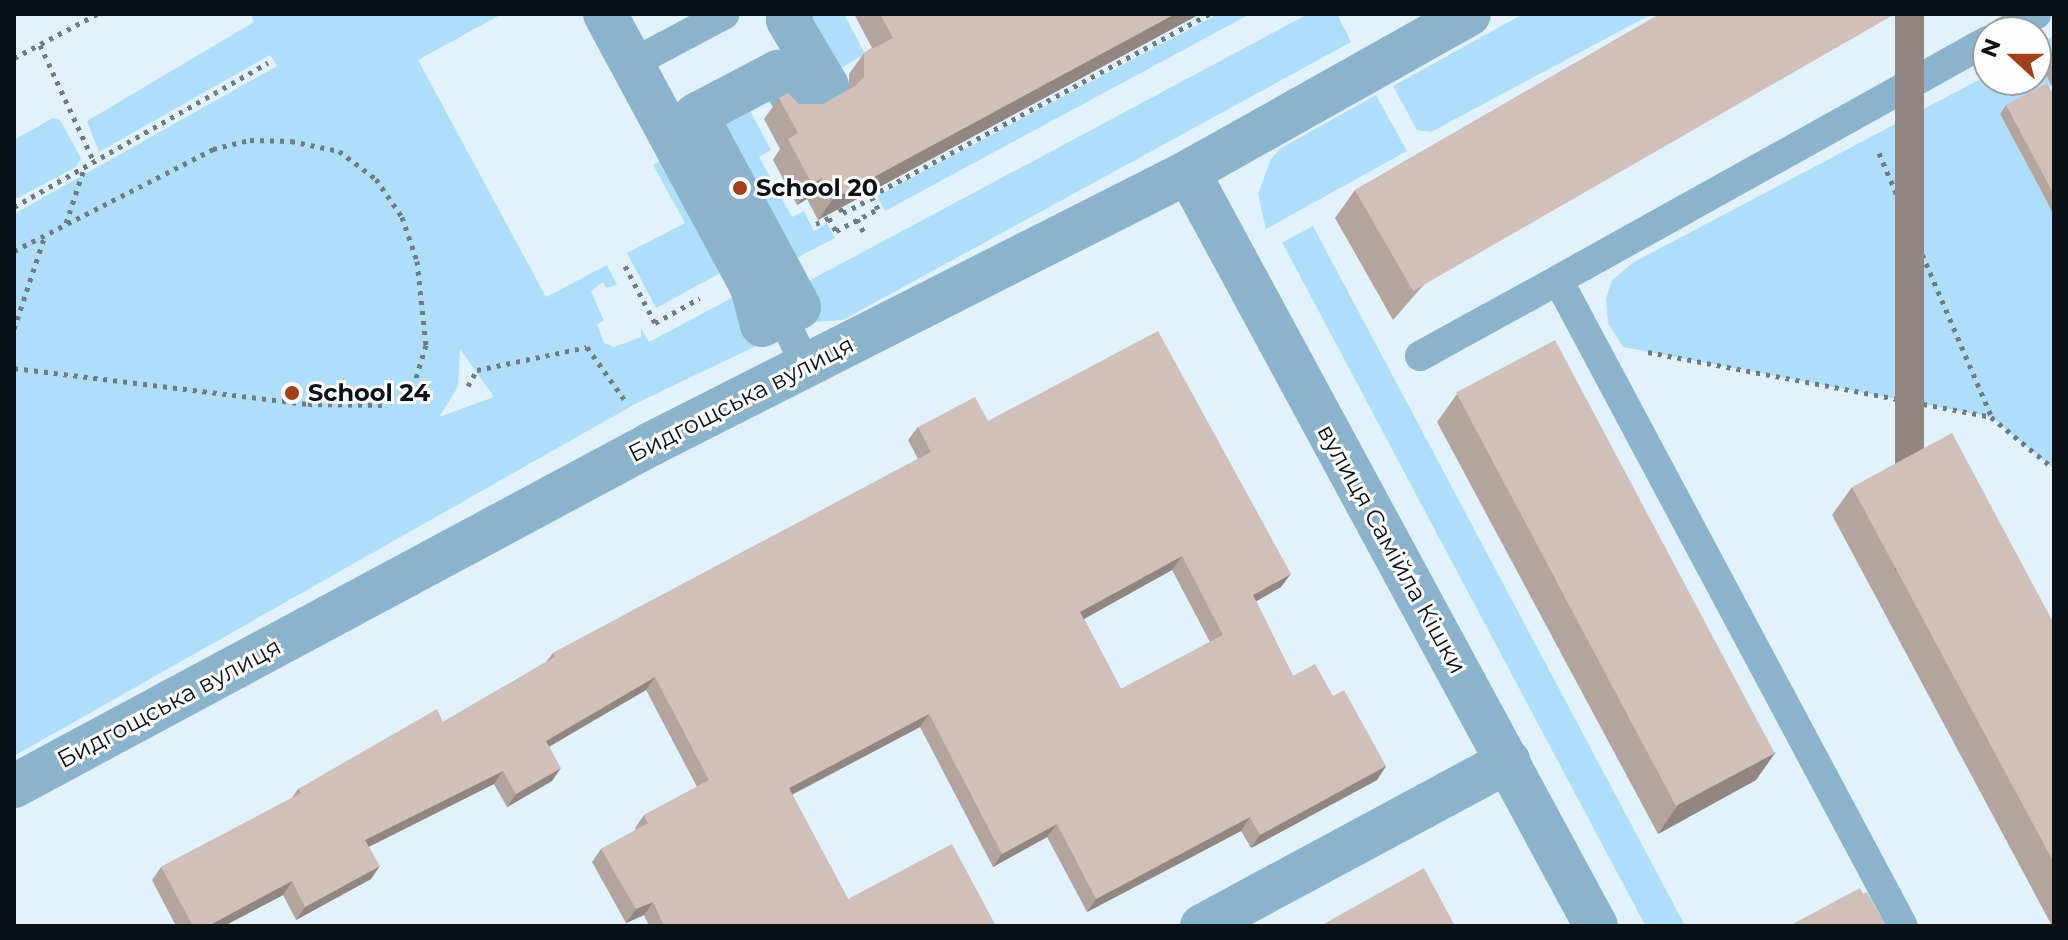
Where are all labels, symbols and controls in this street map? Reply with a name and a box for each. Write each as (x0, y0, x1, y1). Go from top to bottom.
north arrow (1972, 16, 2052, 96)
text: N (1975, 35, 2007, 61)
place label: School 20 (756, 174, 878, 202)
marker: School 20 (731, 179, 749, 197)
street label: Бидгощська вулиця (624, 330, 858, 468)
place label: School 24 (308, 379, 430, 407)
marker: School 24 (283, 384, 301, 402)
street label: вулиця Самійла Кішки (1311, 419, 1473, 679)
street label: Бидгощська вулиця (52, 632, 286, 774)

